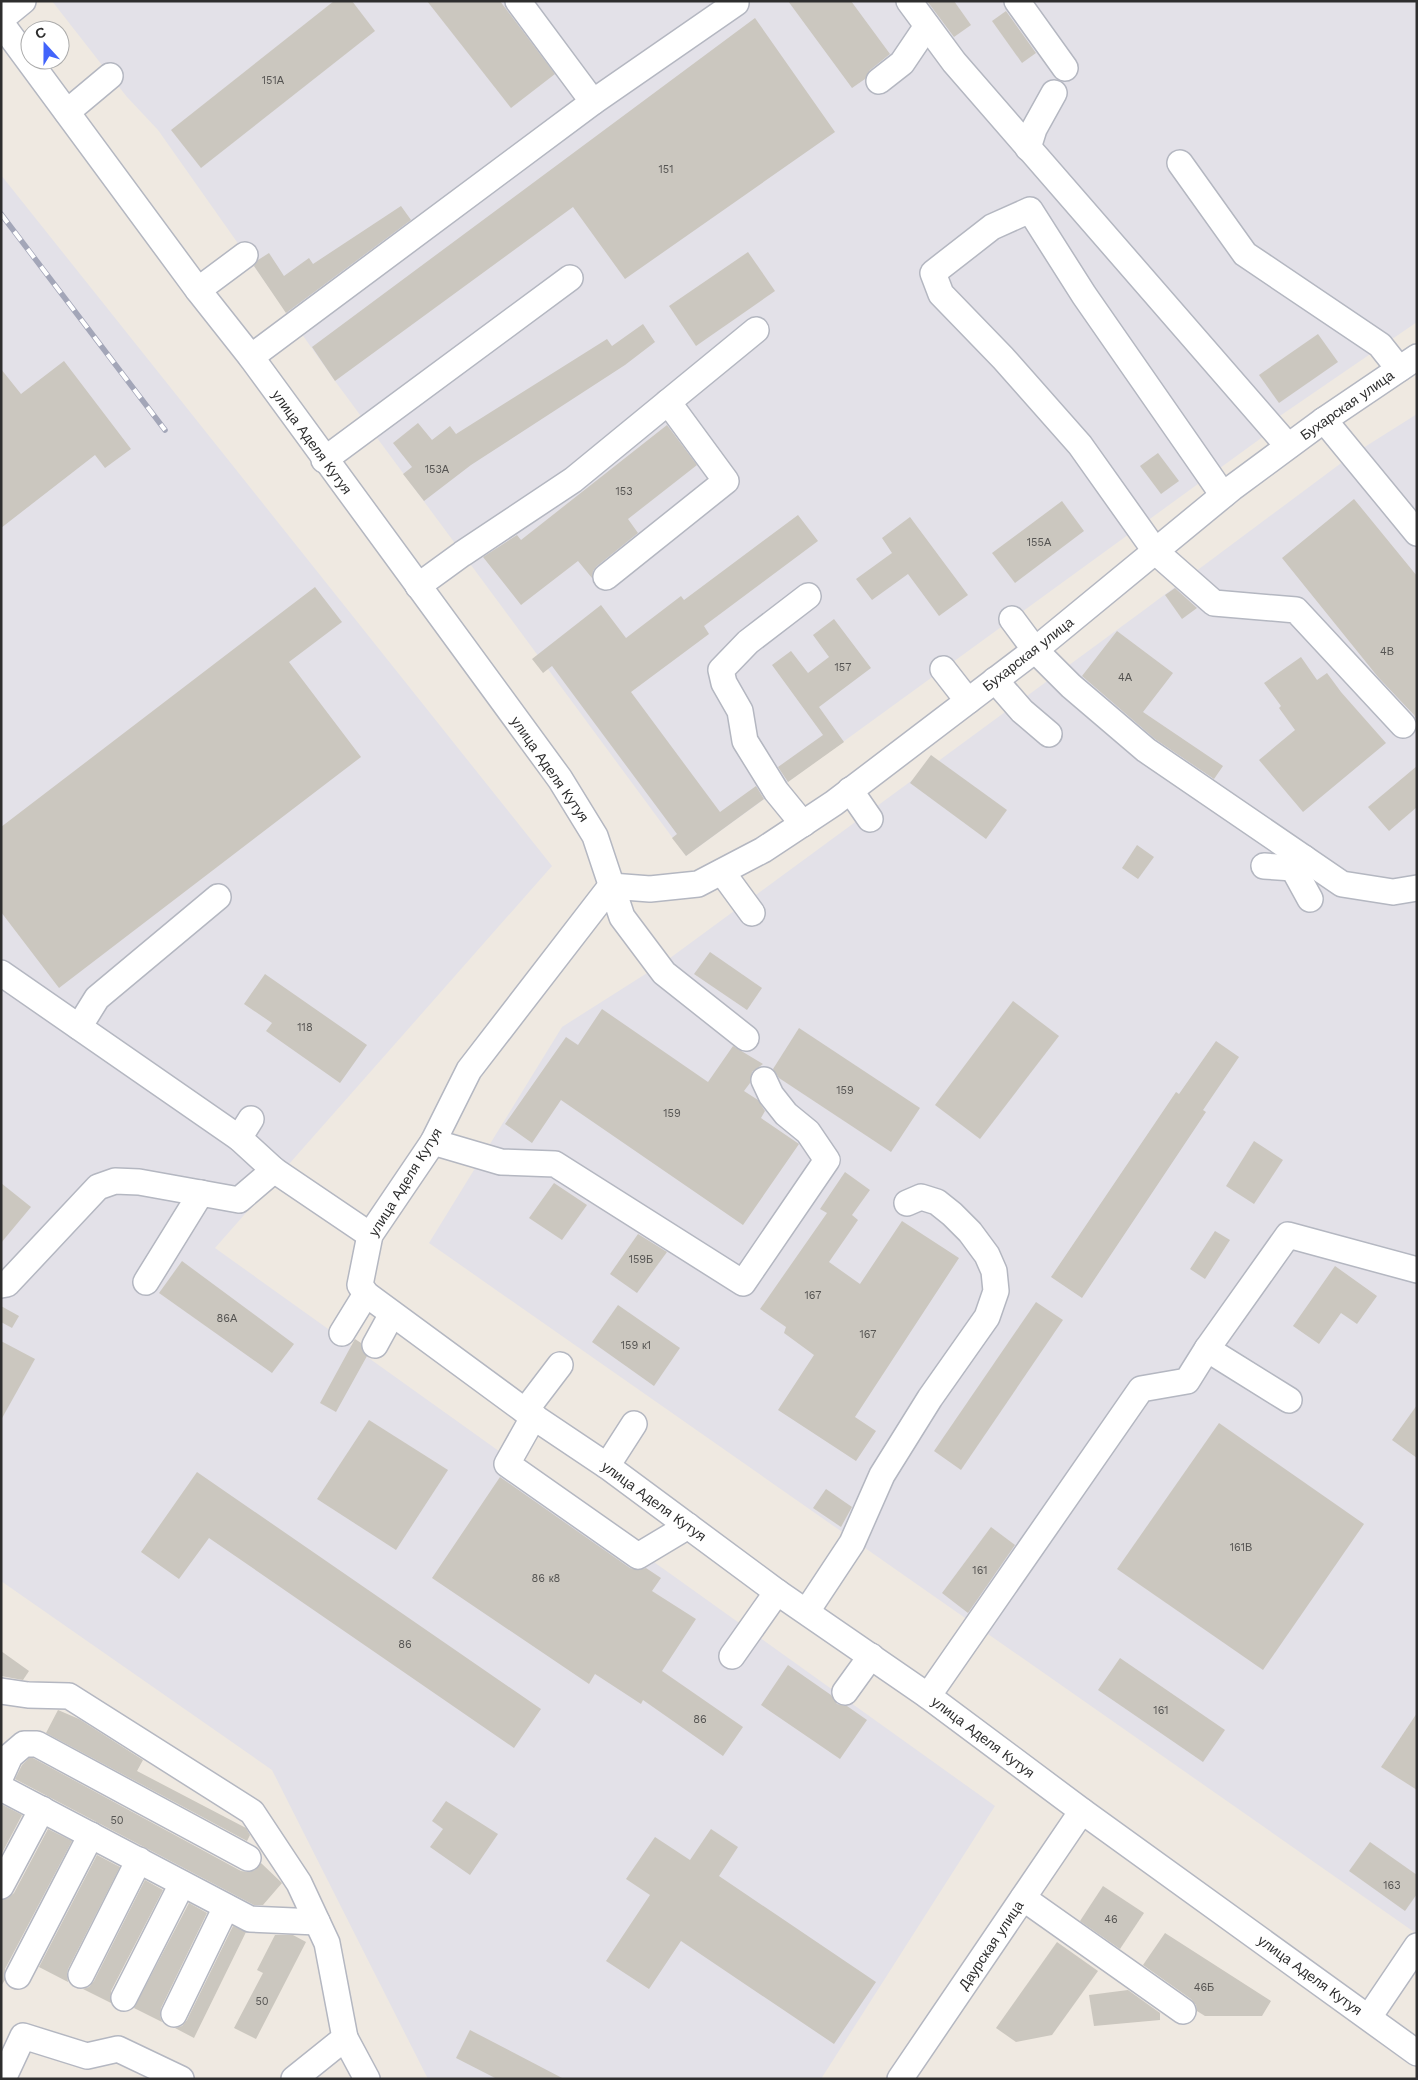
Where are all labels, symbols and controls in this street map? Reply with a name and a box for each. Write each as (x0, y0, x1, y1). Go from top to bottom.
north arrow (20, 20, 70, 70)
text: С (33, 24, 48, 42)
house number: 151А (262, 74, 285, 87)
house number: 151 (659, 163, 673, 176)
street label: Бухарская улица (1297, 367, 1397, 443)
street label: улица Аделя Кутуя (269, 387, 355, 497)
house number: 153А (425, 463, 450, 476)
house number: 153 (615, 485, 633, 498)
house number: 155А (1027, 536, 1052, 549)
street label: Бухарская улица (980, 614, 1077, 694)
house number: 4В (1380, 645, 1394, 658)
house number: 157 (835, 661, 851, 674)
house number: 4А (1118, 671, 1133, 684)
street label: улица Аделя Кутуя (508, 713, 592, 825)
house number: 118 (297, 1021, 313, 1034)
house number: 159 (836, 1084, 854, 1097)
house number: 159 (663, 1107, 681, 1120)
street label: улица Аделя Кутуя (365, 1125, 445, 1239)
house number: 159Б (629, 1253, 653, 1266)
house number: 167 (804, 1289, 822, 1302)
house number: 86А (217, 1312, 238, 1325)
house number: 167 (859, 1328, 877, 1341)
house number: 159 к1 (621, 1339, 651, 1352)
street label: улица Аделя Кутуя (599, 1458, 709, 1544)
house number: 161В (1230, 1541, 1252, 1554)
house number: 161 (972, 1564, 988, 1577)
house number: 86 к8 (532, 1572, 561, 1585)
house number: 86 (398, 1638, 412, 1651)
street label: улица Аделя Кутуя (928, 1693, 1038, 1781)
house number: 161 (1153, 1704, 1169, 1717)
house number: 86 (693, 1713, 707, 1726)
house number: 50 (110, 1814, 124, 1827)
house number: 163 (1383, 1879, 1401, 1892)
street label: Даурская улица (955, 1897, 1027, 1993)
house number: 46 (1104, 1913, 1118, 1926)
street label: улица Аделя Кутуя (1255, 1932, 1365, 2018)
house number: 46Б (1194, 1981, 1214, 1994)
house number: 50 (255, 1995, 269, 2008)

